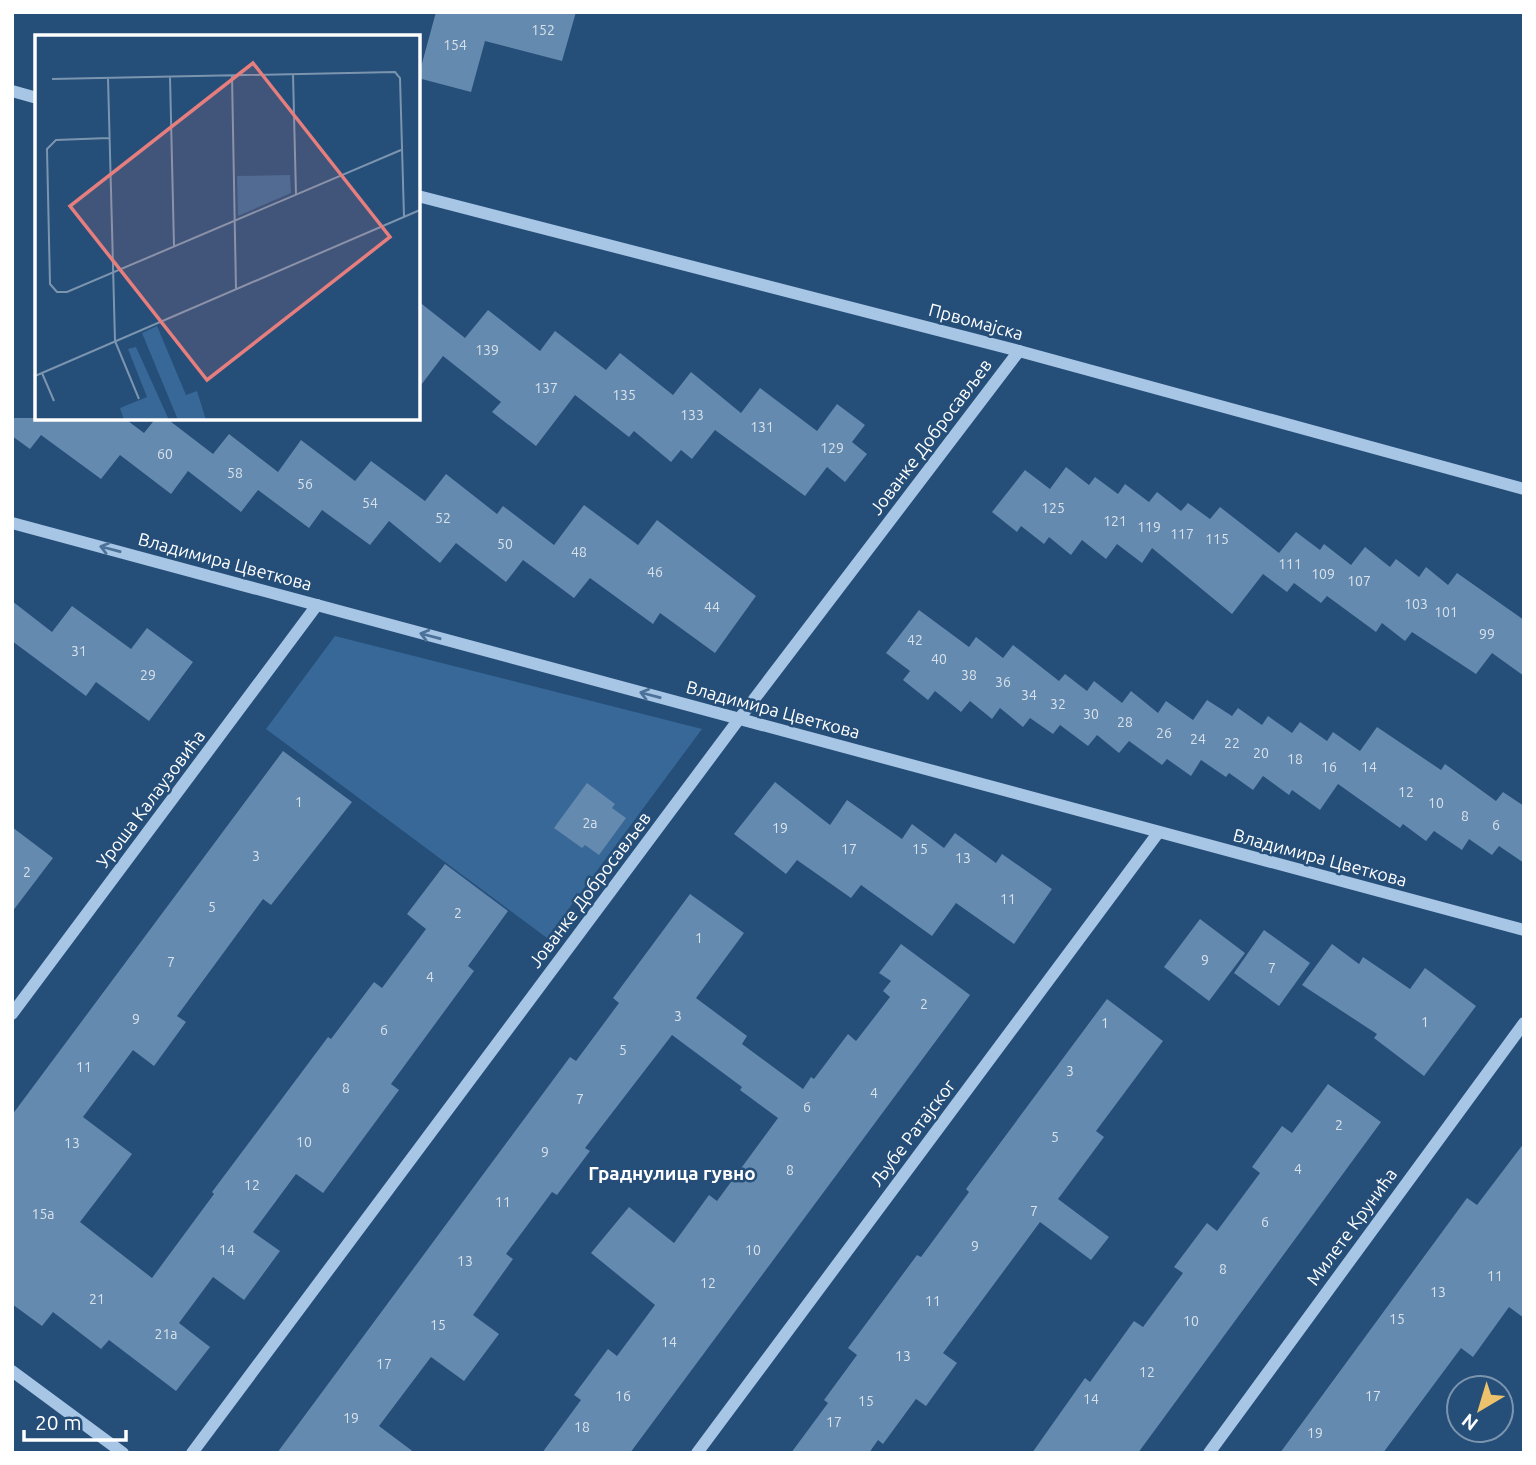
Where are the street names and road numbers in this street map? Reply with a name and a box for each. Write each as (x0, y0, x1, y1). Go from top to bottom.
street label: Првомајска (927, 299, 1026, 343)
street label: Јованке Добросављев (865, 355, 995, 518)
street label: Владимира Цветкова (136, 528, 314, 594)
street label: Владимира Цветкова (684, 676, 862, 742)
street label: Уроша Калаузовића (92, 726, 208, 871)
street label: Јованке Добросављев (524, 808, 654, 971)
street label: Владимира Цветкова (1231, 824, 1409, 890)
street label: Љубе Ратајског (866, 1075, 959, 1190)
street label: Милете Крунића (1302, 1164, 1400, 1289)

